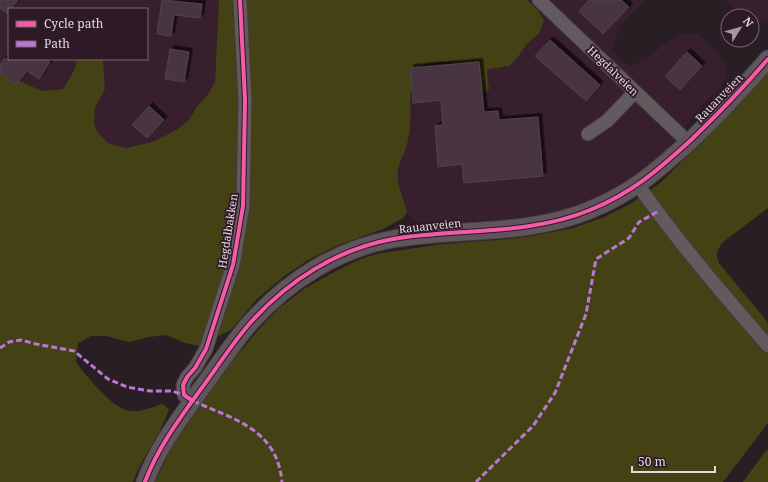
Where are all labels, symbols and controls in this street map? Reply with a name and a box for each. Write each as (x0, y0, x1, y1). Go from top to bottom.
legend (8, 8, 148, 60)
north arrow (720, 8, 760, 48)
text: N (740, 14, 757, 30)
text: Cycle path (44, 15, 104, 32)
text: Path (44, 35, 70, 52)
street label: Hegdalveien (585, 42, 642, 99)
street label: Rauanveien (692, 70, 746, 125)
street label: Hegdalbakken (214, 192, 241, 269)
street label: Rauanveien (398, 215, 462, 236)
scale bar (632, 448, 715, 474)
text: 50 m (638, 453, 666, 470)

